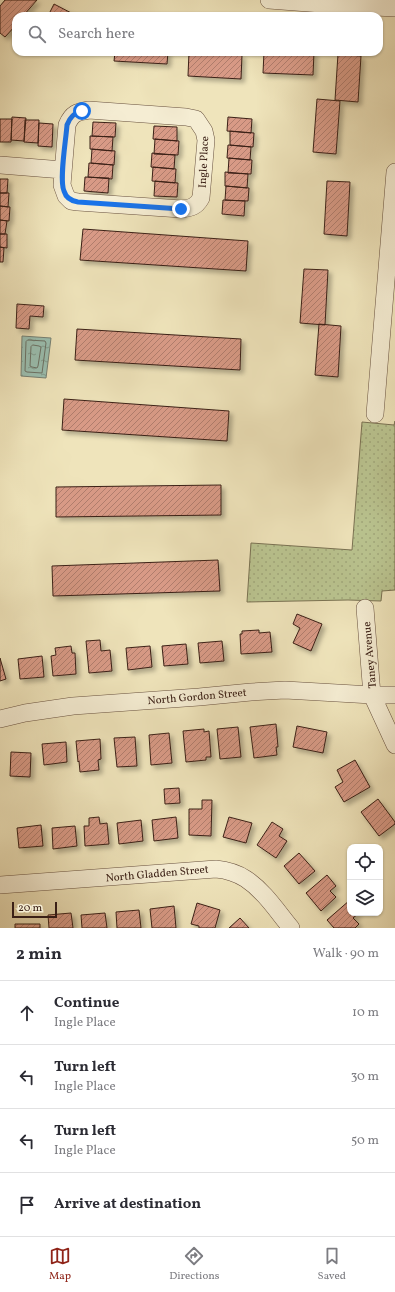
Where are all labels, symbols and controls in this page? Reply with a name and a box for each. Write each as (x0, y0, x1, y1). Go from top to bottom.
search box (12, 12, 383, 56)
icon: search (26, 23, 48, 45)
text: Search here (58, 24, 135, 45)
route start (73, 102, 91, 120)
street label: Ingle Place (196, 136, 213, 188)
route end (172, 200, 190, 218)
street label: Taney Avenue (360, 621, 381, 689)
street label: North Gordon Street (147, 686, 247, 709)
map controls (347, 844, 383, 916)
button: locate (347, 844, 383, 880)
street label: North Gladden Street (105, 863, 209, 886)
button: layers (347, 880, 383, 916)
scale bar (12, 900, 57, 919)
text: 20 m (18, 901, 42, 916)
text: 2 min (16, 943, 62, 966)
text: Walk · 90 m (313, 945, 379, 963)
text: Continue (54, 993, 119, 1014)
icon: ahead (16, 1002, 38, 1024)
text: 10 m (352, 1004, 379, 1022)
text: Ingle Place (54, 1014, 116, 1032)
text: Turn left (54, 1057, 116, 1078)
icon: left (16, 1066, 38, 1088)
text: 30 m (351, 1068, 379, 1086)
text: Ingle Place (54, 1078, 116, 1096)
text: Turn left (54, 1121, 116, 1142)
icon: left (16, 1130, 38, 1152)
text: 50 m (351, 1132, 379, 1150)
text: Ingle Place (54, 1142, 116, 1160)
icon: arrive (16, 1194, 38, 1216)
text: Arrive at destination (54, 1194, 201, 1215)
tab: Map (49, 1245, 71, 1284)
tab: Directions (169, 1245, 220, 1284)
tab: Saved (318, 1245, 346, 1284)

